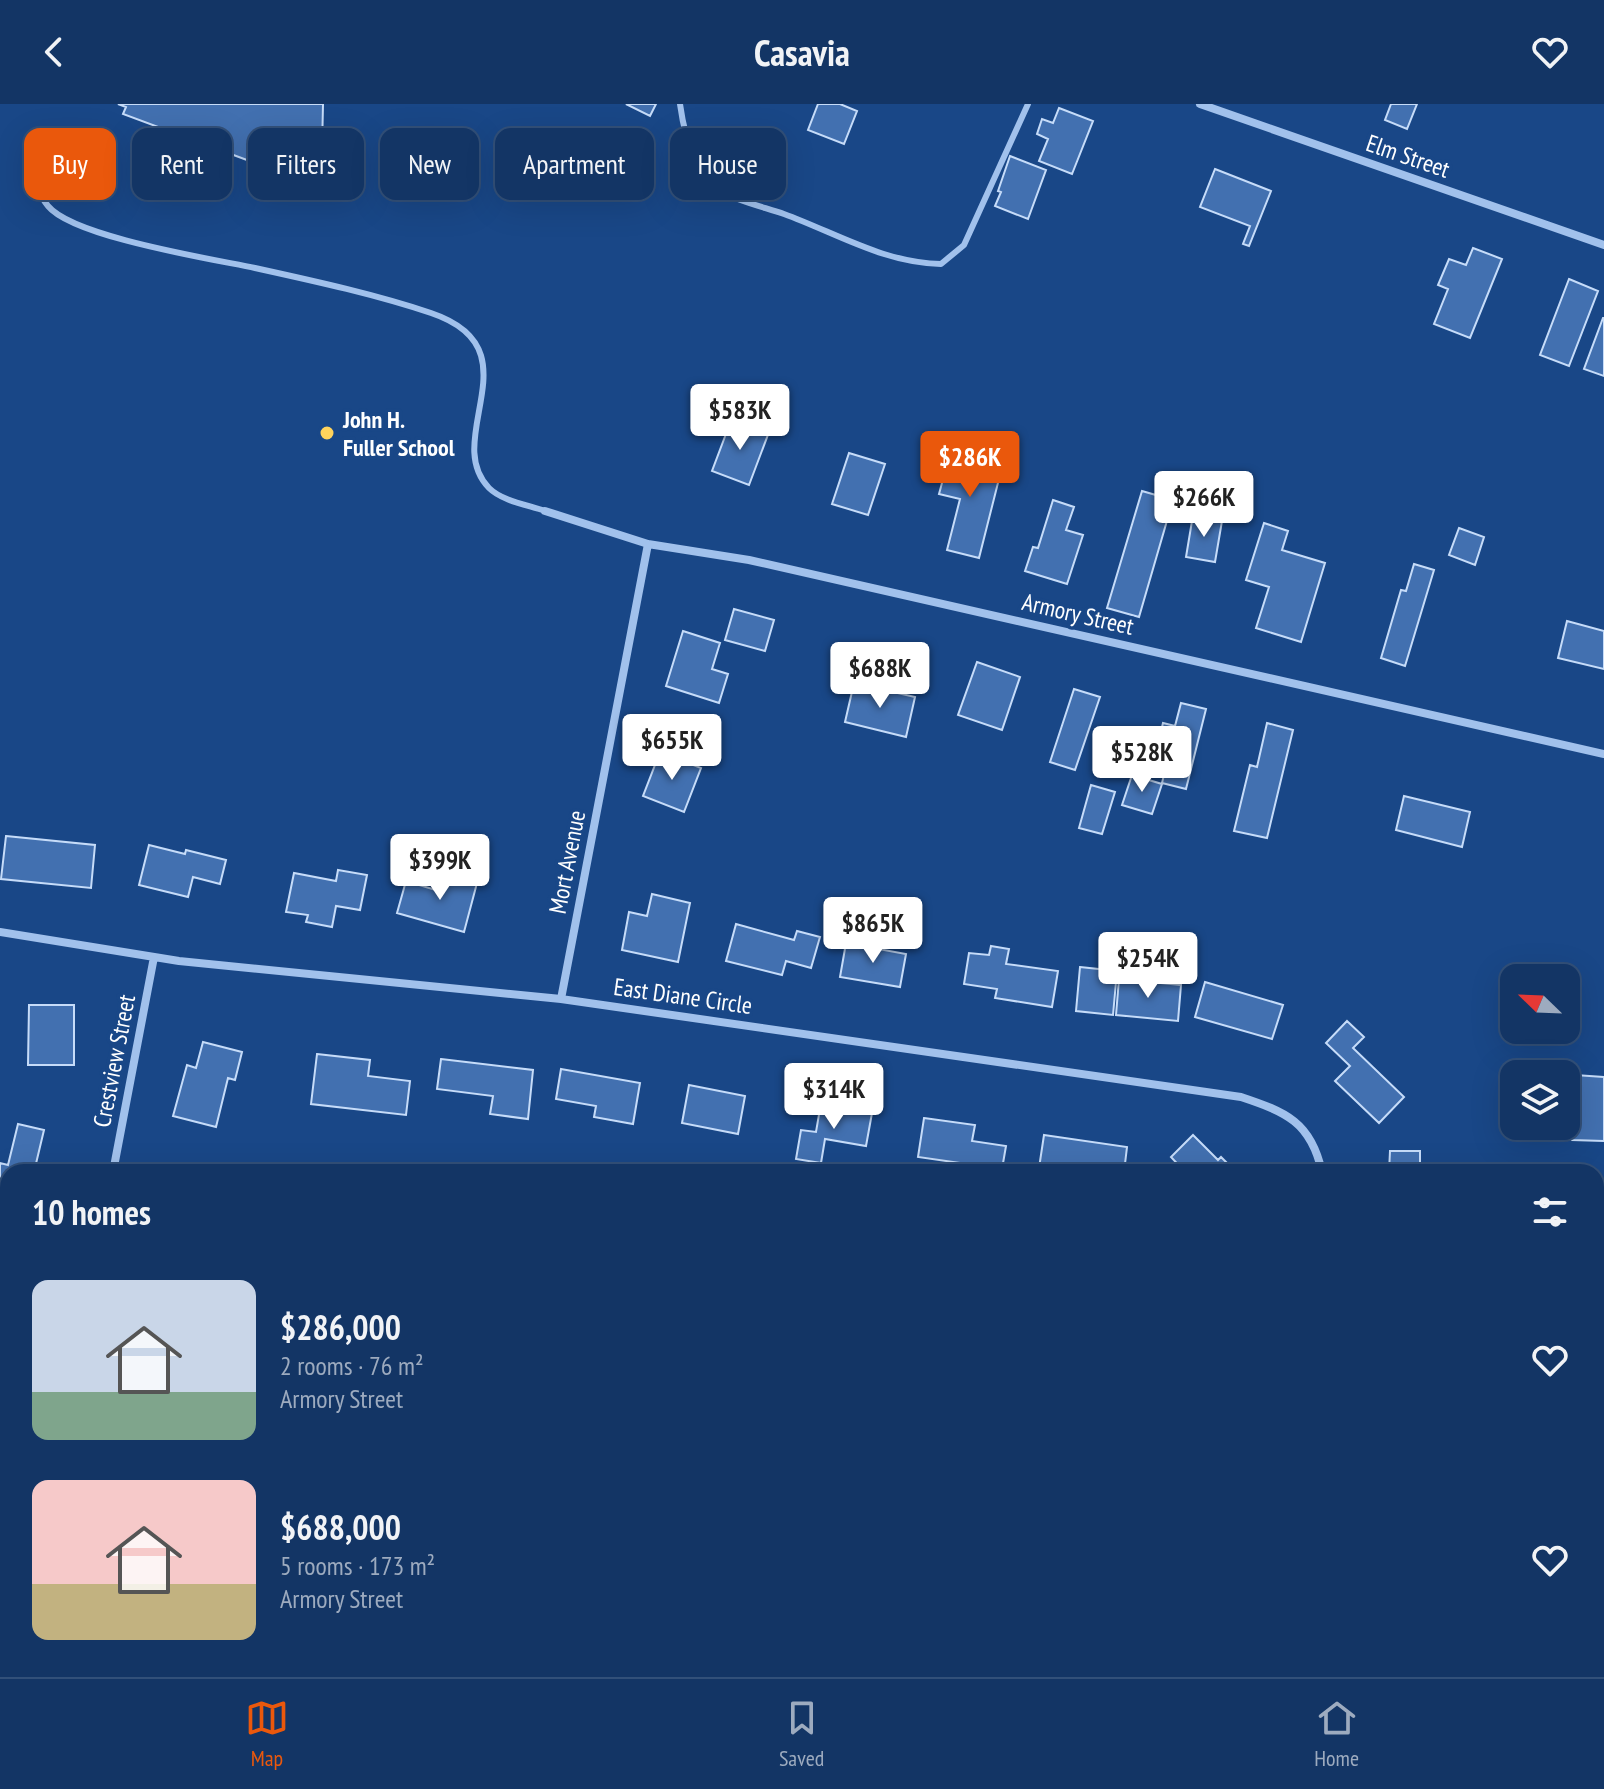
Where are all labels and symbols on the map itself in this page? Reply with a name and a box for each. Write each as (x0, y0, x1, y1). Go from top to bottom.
street label: Elm Street (1362, 127, 1454, 185)
pin: $583K (684, 384, 796, 452)
place label: John H. Fuller School (342, 404, 455, 463)
marker: John H. Fuller School (318, 424, 336, 442)
pin: $286K (914, 431, 1026, 499)
pin: $266K (1148, 471, 1260, 539)
street label: Armory Street (1019, 586, 1137, 642)
pin: $688K (824, 642, 936, 710)
pin: $655K (616, 714, 728, 782)
pin: $528K (1086, 726, 1198, 794)
street label: Mort Avenue (542, 808, 592, 916)
pin: $399K (384, 834, 496, 902)
pin: $865K (817, 897, 929, 965)
pin: $254K (1092, 932, 1204, 1000)
north arrow (1500, 964, 1580, 1044)
street label: East Diane Circle (612, 971, 754, 1021)
street label: Crestview Street (86, 992, 142, 1130)
pin: $314K (778, 1063, 890, 1131)

